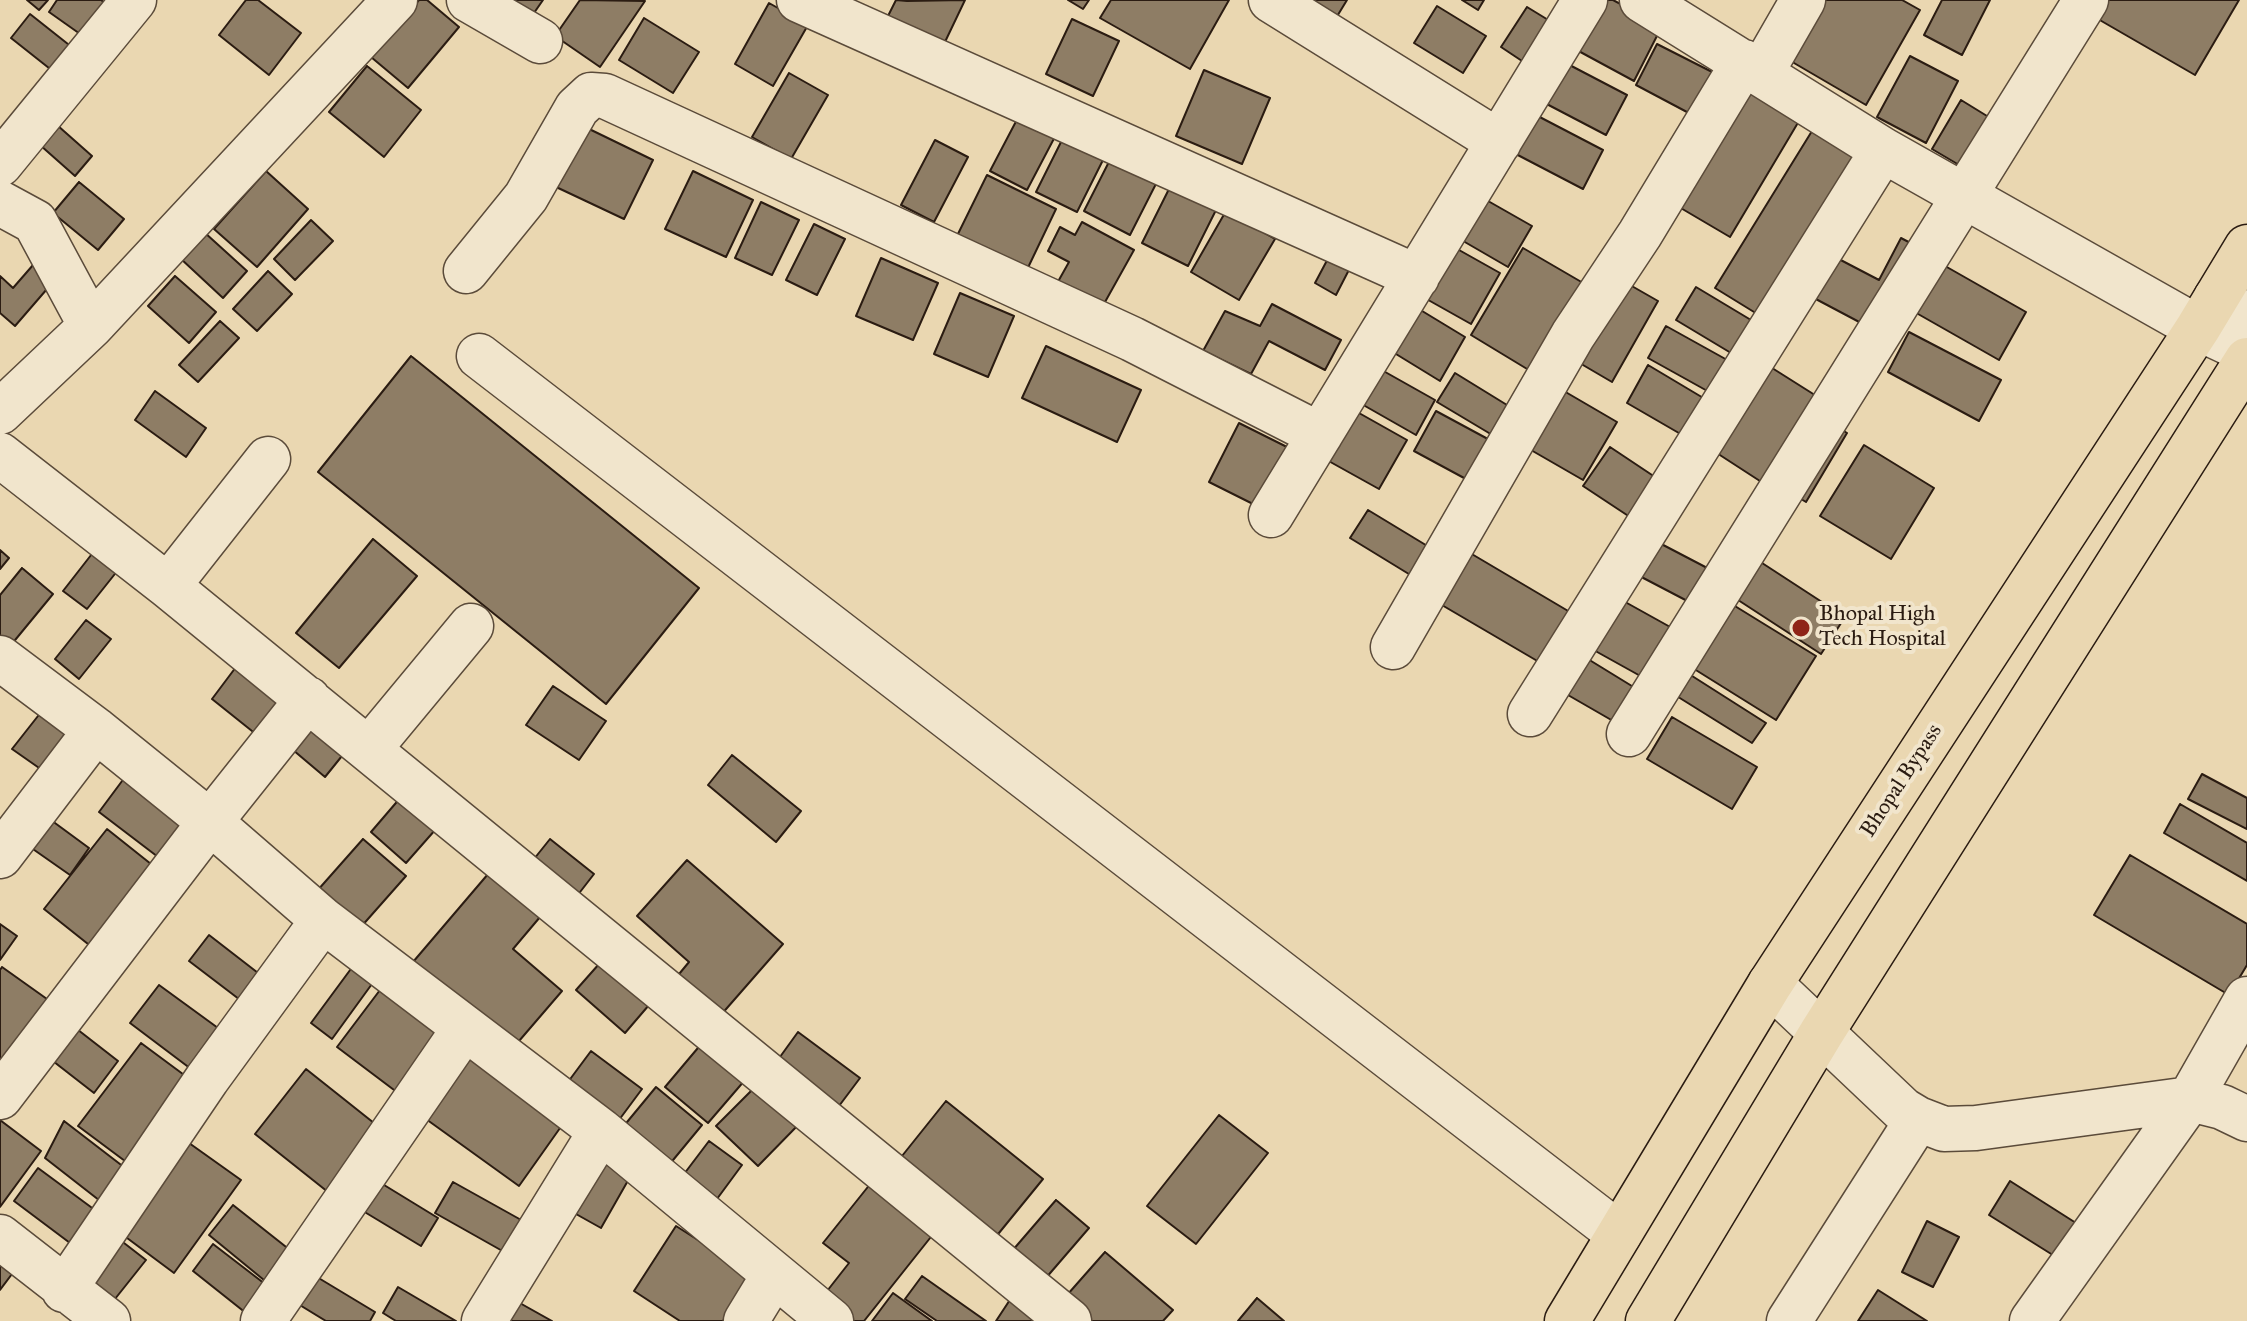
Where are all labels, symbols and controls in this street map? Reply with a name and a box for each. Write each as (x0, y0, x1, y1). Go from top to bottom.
place label: Bhopal High Tech Hospital (1819, 602, 1946, 654)
marker: Bhopal High Tech Hospital (1790, 617, 1812, 639)
street label: Bhopal Bypass (1856, 719, 1948, 843)

